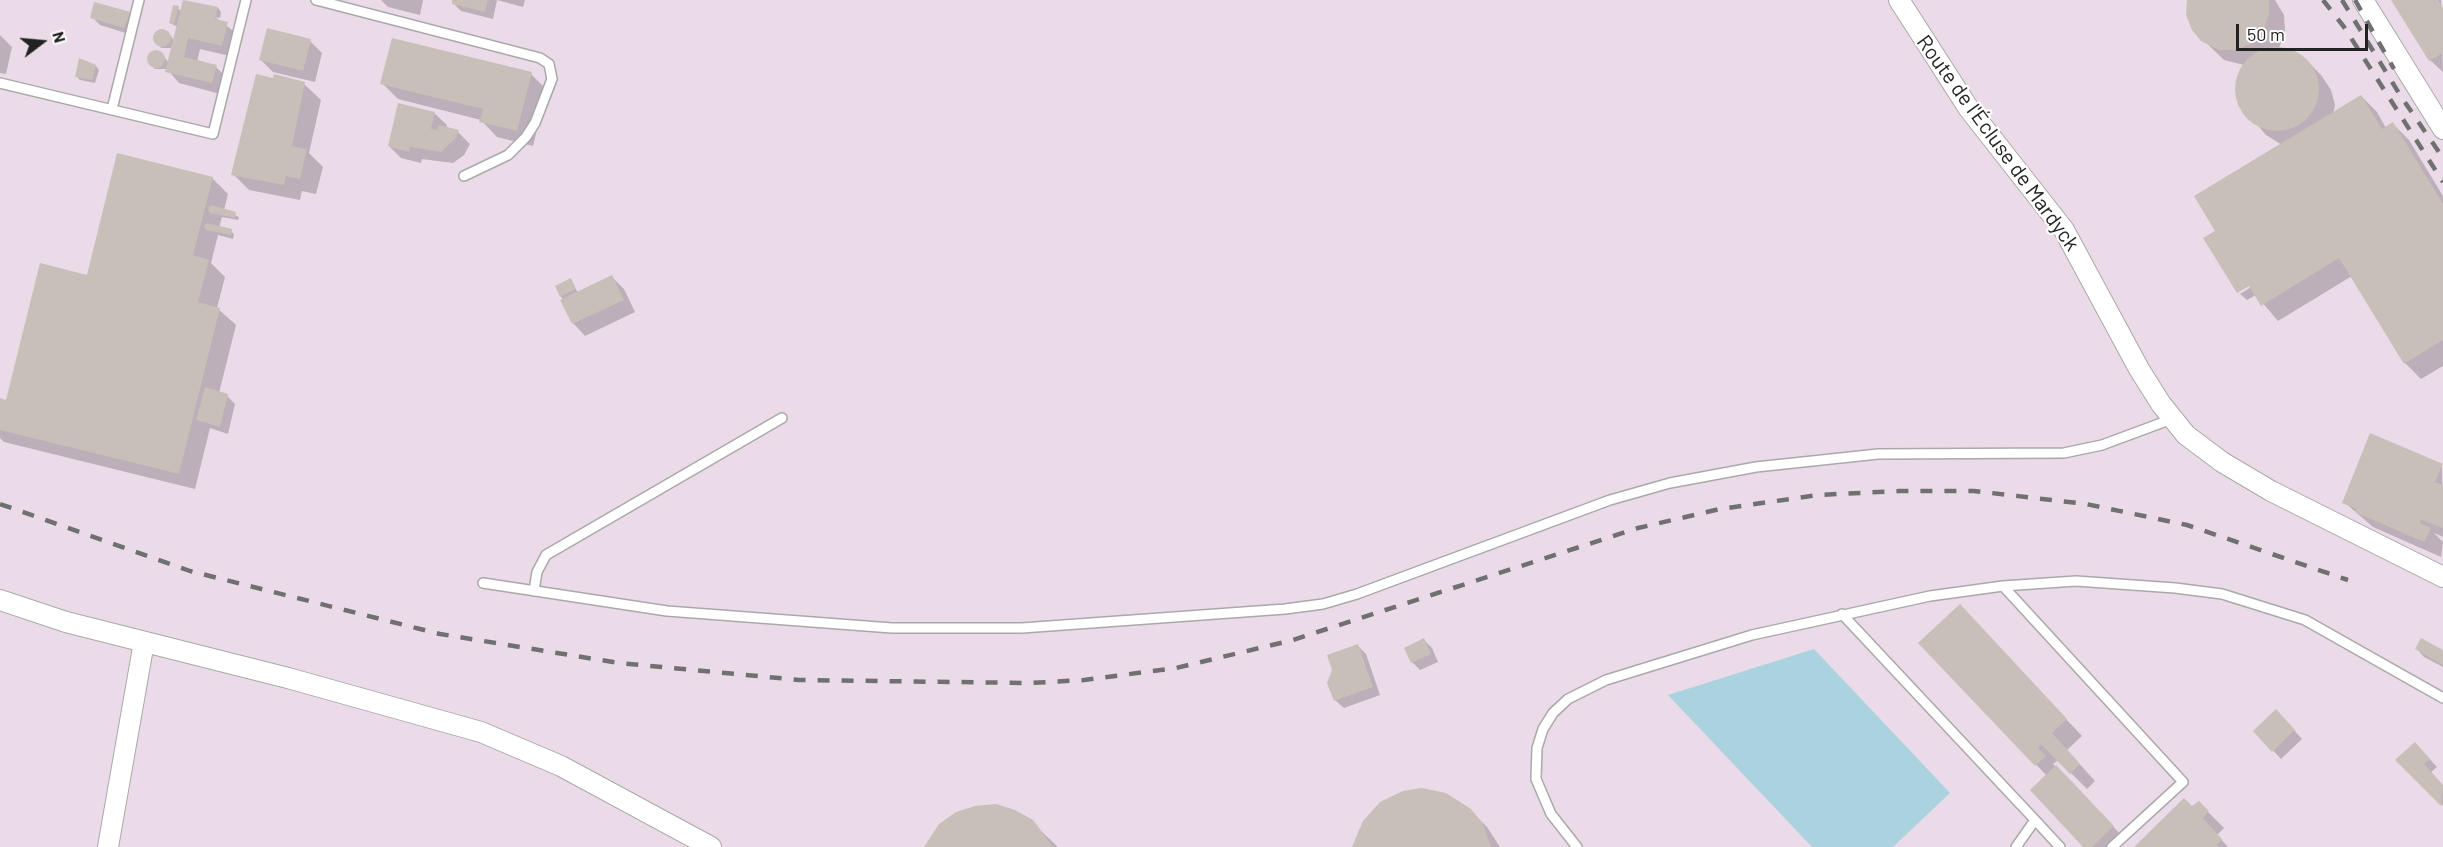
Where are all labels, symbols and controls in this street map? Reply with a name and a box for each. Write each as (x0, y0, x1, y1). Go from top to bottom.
north arrow (12, 12, 72, 72)
scale bar (2239, 12, 2371, 50)
text: 50 m (2247, 23, 2285, 45)
text: N (49, 29, 70, 45)
street label: Route de l'Écluse de Mardyck (1911, 30, 2085, 256)

